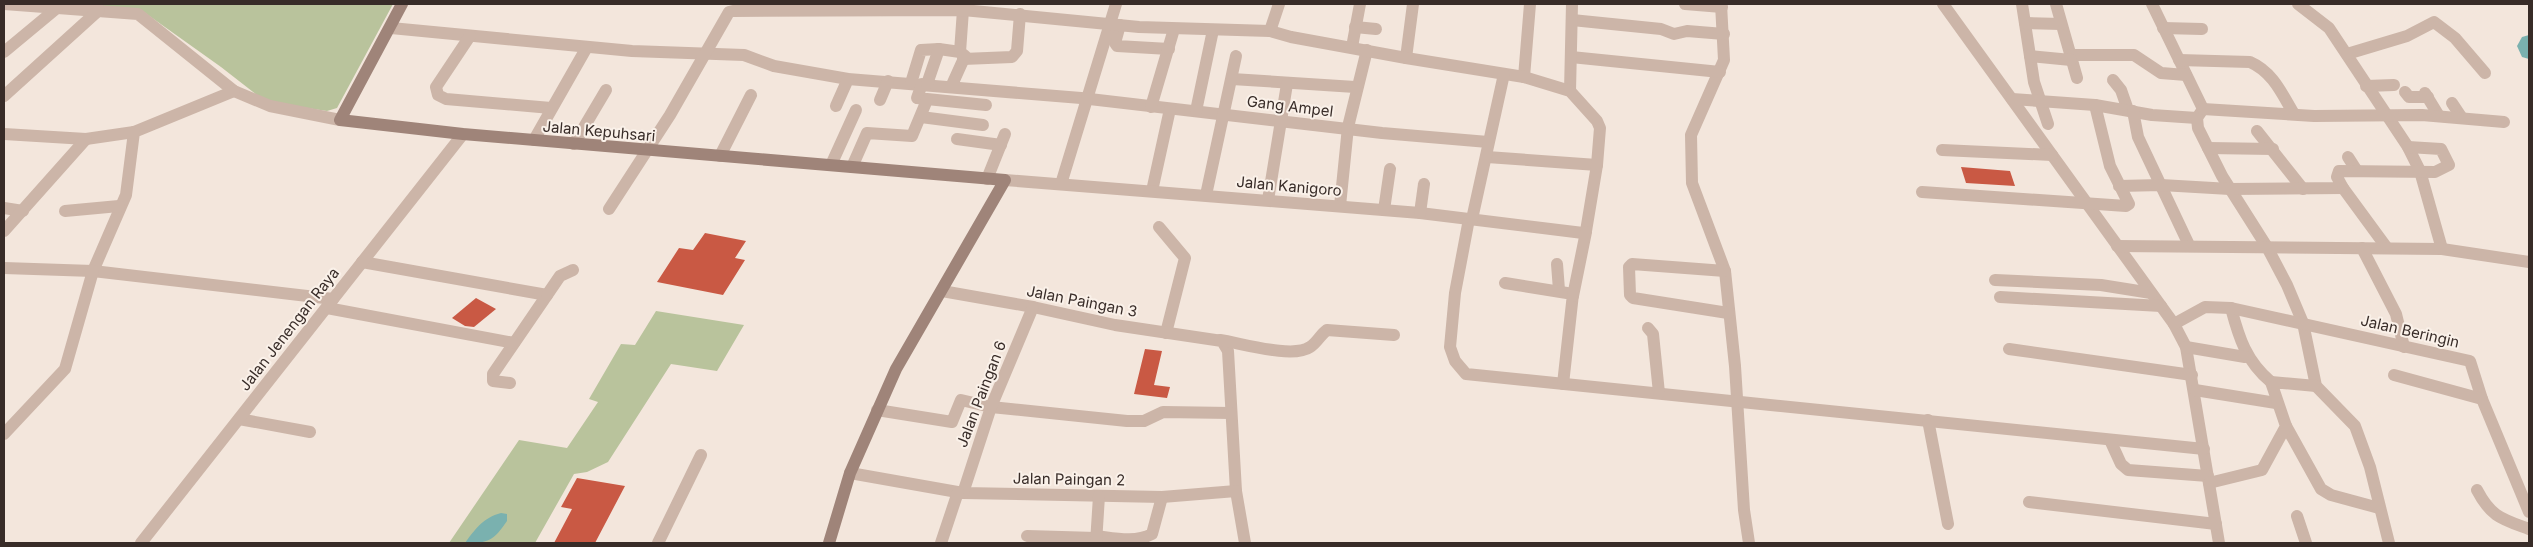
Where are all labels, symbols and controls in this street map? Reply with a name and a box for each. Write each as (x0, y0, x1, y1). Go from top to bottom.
street label: Gang Ampel (1246, 91, 1334, 121)
street label: Jalan Kepuhsari (542, 117, 656, 145)
street label: Jalan Kanigoro (1236, 172, 1342, 200)
street label: Jalan Jenengan Raya (235, 264, 343, 394)
street label: Jalan Paingan 3 (1025, 281, 1139, 321)
street label: Jalan Beringin (2359, 310, 2461, 352)
street label: Jalan Paingan 6 (952, 338, 1010, 450)
street label: Jalan Paingan 2 (1013, 469, 1125, 489)

